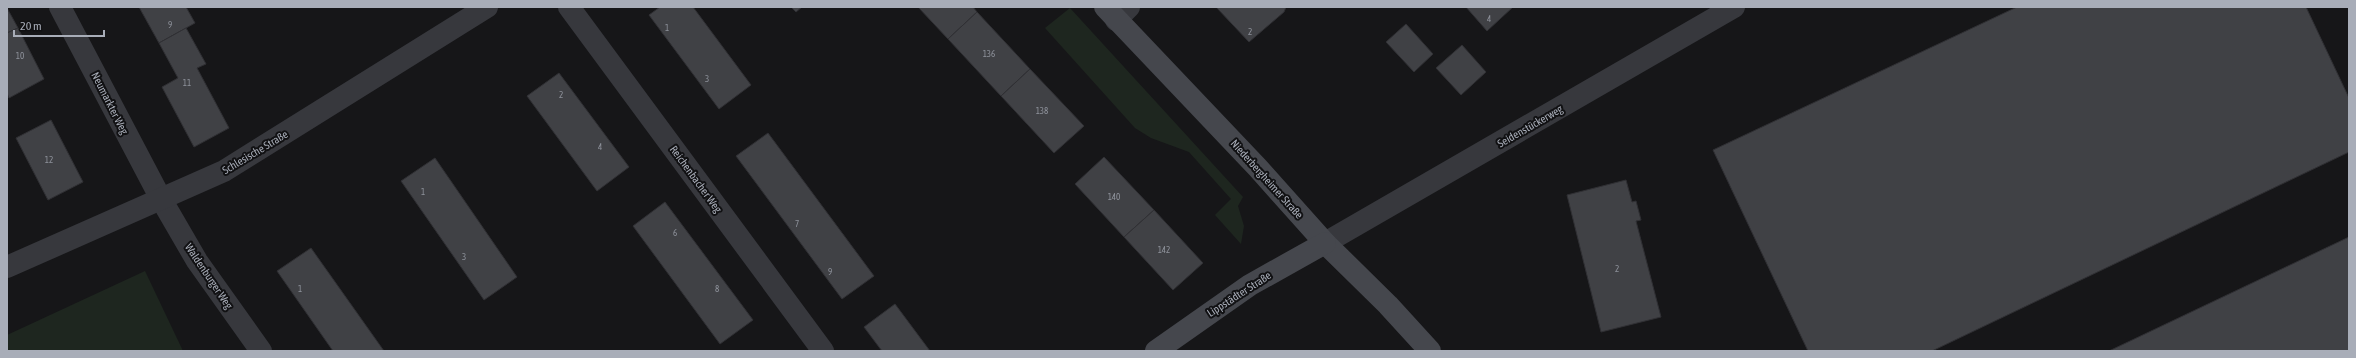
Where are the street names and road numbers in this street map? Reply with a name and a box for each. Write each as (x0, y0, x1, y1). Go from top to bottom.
street label: Neumarkter Weg (89, 70, 131, 136)
street label: Seidenstückerweg (1495, 102, 1565, 149)
street label: Schlesische Straße (220, 128, 290, 176)
street label: Niederbergheimer Straße (1228, 137, 1306, 221)
street label: Reichenbacher Weg (668, 143, 724, 215)
street label: Waldenburger Weg (183, 241, 235, 311)
street label: Lippstädter Straße (1205, 269, 1273, 319)

